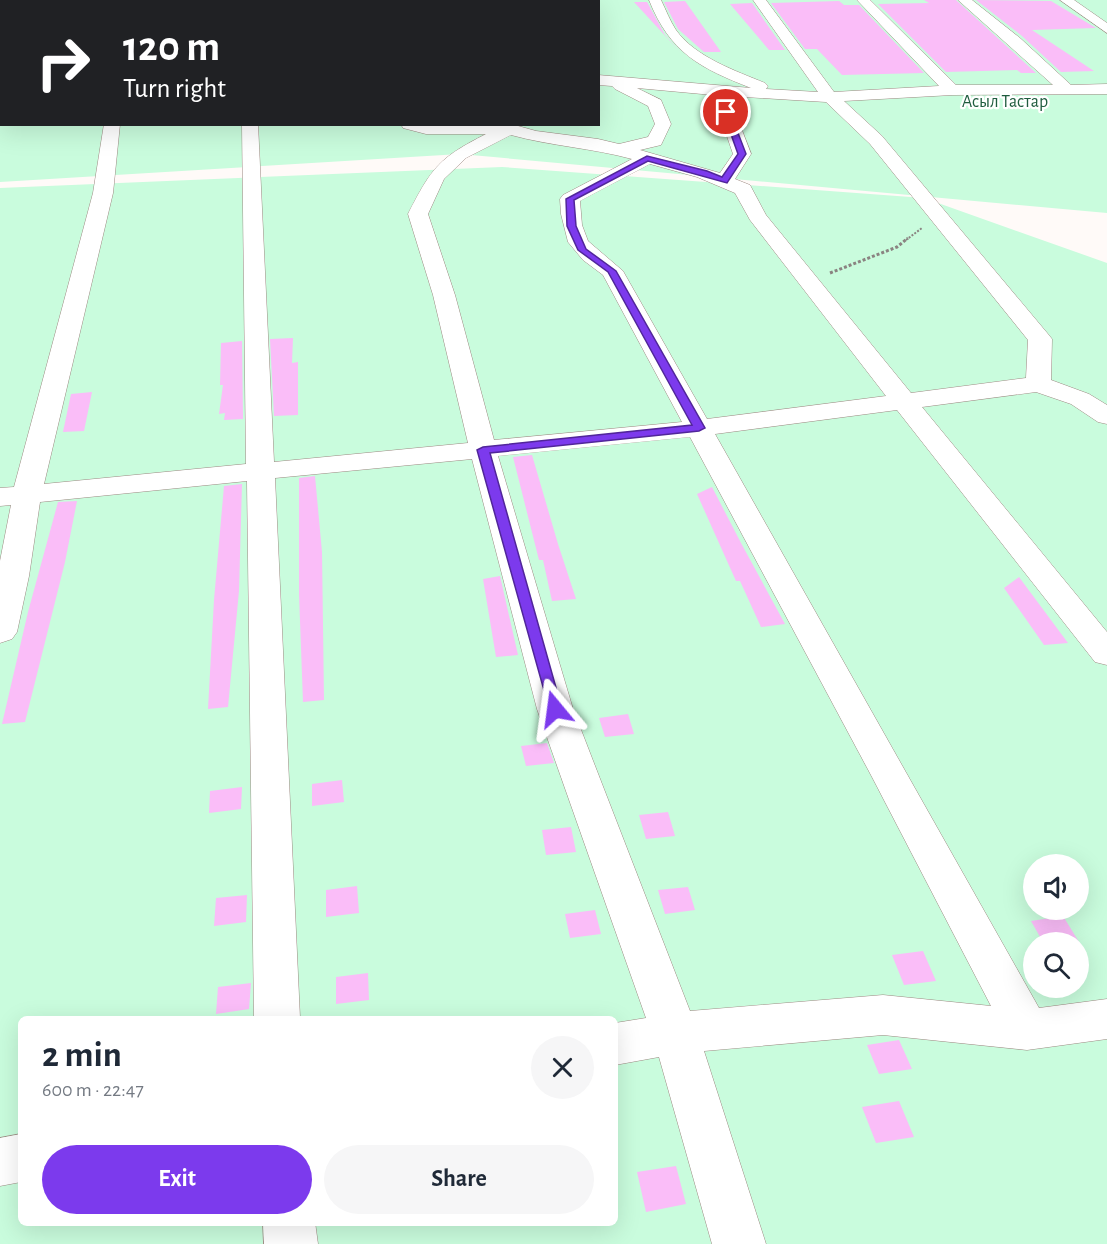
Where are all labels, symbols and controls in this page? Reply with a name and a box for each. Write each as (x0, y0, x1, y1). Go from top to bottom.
icon: right (24, 24, 102, 102)
text: 120 m (123, 26, 220, 68)
text: Turn right (123, 75, 226, 102)
pin (700, 86, 751, 137)
park label: Асыл Тастар (962, 93, 1048, 111)
icon: arrive (709, 95, 742, 128)
position arrow (523, 677, 587, 741)
map controls (1023, 854, 1089, 998)
button: sound (1023, 854, 1089, 920)
button: search (1023, 932, 1089, 998)
button: close (531, 1036, 594, 1099)
text: 2 min (42, 1037, 122, 1073)
text: 600 m · 22:47 (42, 1080, 144, 1100)
button: Exit (42, 1145, 312, 1214)
button: Share (324, 1145, 594, 1214)

